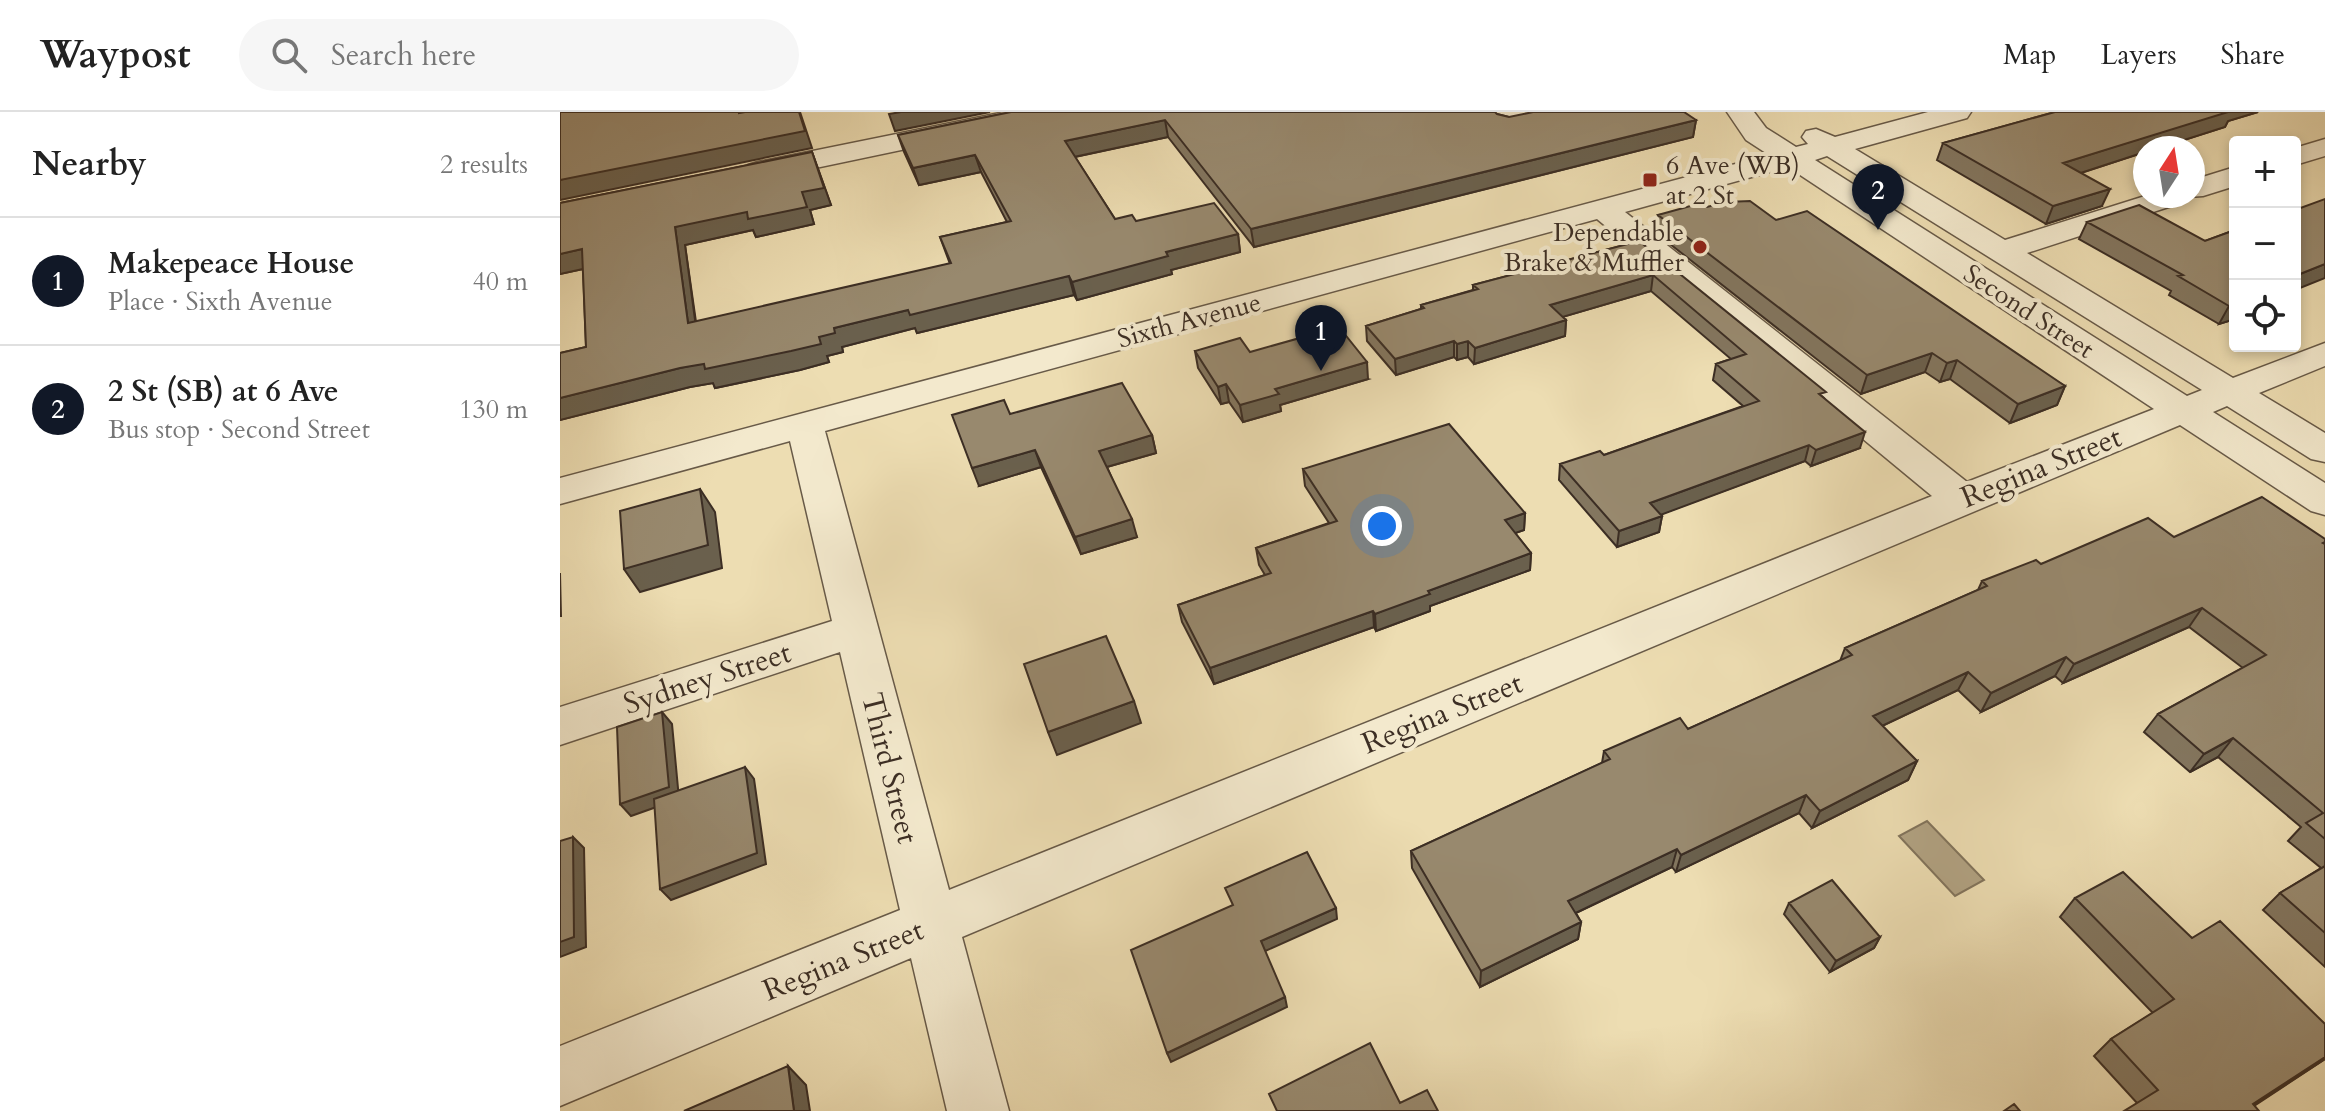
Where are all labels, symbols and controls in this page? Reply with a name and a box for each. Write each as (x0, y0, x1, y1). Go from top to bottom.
search box (239, 19, 799, 91)
text: Waypost (40, 29, 191, 81)
icon: search (267, 33, 311, 77)
text: Search here (331, 35, 476, 76)
text: Map (2003, 36, 2056, 74)
text: Layers (2100, 36, 2177, 74)
text: Share (2221, 36, 2285, 74)
north arrow (2133, 136, 2205, 208)
map controls (2229, 136, 2301, 352)
button: + (2229, 136, 2301, 208)
text: Nearby (32, 141, 147, 187)
text: 2 results (440, 147, 528, 182)
place label: 6 Ave (WB) at 2 St (1666, 148, 1800, 213)
pin: 2 (1852, 164, 1904, 230)
marker: 6 Ave (WB) at 2 St (1641, 171, 1659, 189)
button: − (2229, 208, 2301, 280)
place label: Dependable Brake & Muffler (1504, 215, 1685, 280)
marker: Dependable Brake & Muffler (1691, 238, 1709, 256)
text: Makepeace House (108, 243, 354, 284)
street label: Second Street (1957, 256, 2101, 367)
text: 1 (51, 264, 65, 299)
text: 40 m (472, 264, 528, 299)
button: locate (2229, 280, 2301, 352)
text: Place · Sixth Avenue (108, 284, 332, 319)
street label: Sixth Avenue (1114, 285, 1265, 356)
pin: 1 (1295, 305, 1347, 371)
text: 2 St (SB) at 6 Ave (108, 371, 339, 412)
text: 2 (51, 392, 65, 427)
text: 130 m (459, 392, 528, 427)
text: Bus stop · Second Street (108, 412, 370, 447)
street label: Regina Street (1955, 416, 2128, 518)
your location (1362, 506, 1402, 546)
street label: Sydney Street (618, 632, 797, 725)
street label: Regina Street (1356, 662, 1529, 764)
street label: Third Street (851, 688, 928, 848)
street label: Regina Street (757, 909, 930, 1011)

